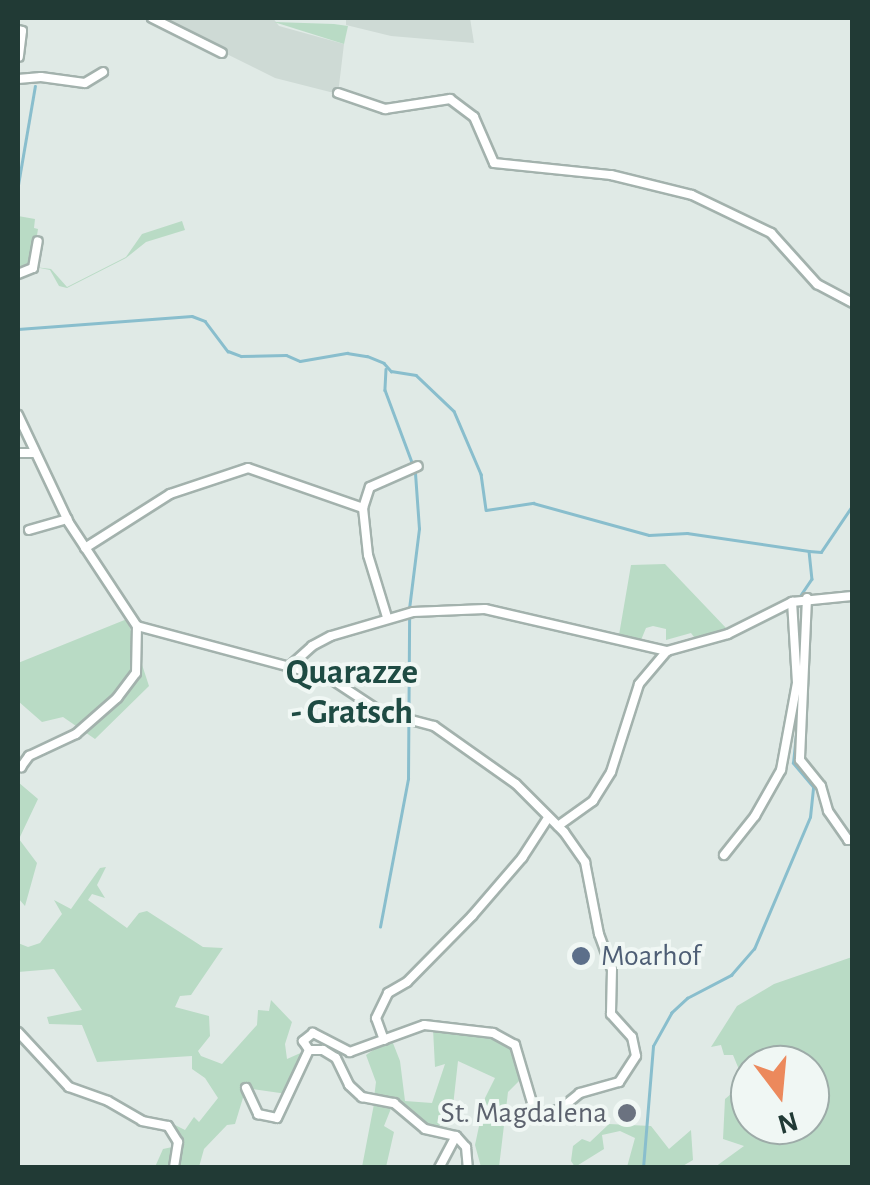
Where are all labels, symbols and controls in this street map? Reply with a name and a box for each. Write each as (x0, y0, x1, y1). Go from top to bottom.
district label: Quarazze - Gratsch (286, 652, 418, 734)
place label: Moarhof (601, 938, 701, 974)
marker: Moarhof (570, 945, 592, 967)
north arrow (730, 1045, 830, 1145)
place label: St. Magdalena (441, 1095, 607, 1131)
marker: St. Magdalena (616, 1102, 638, 1124)
text: N (775, 1106, 801, 1138)

